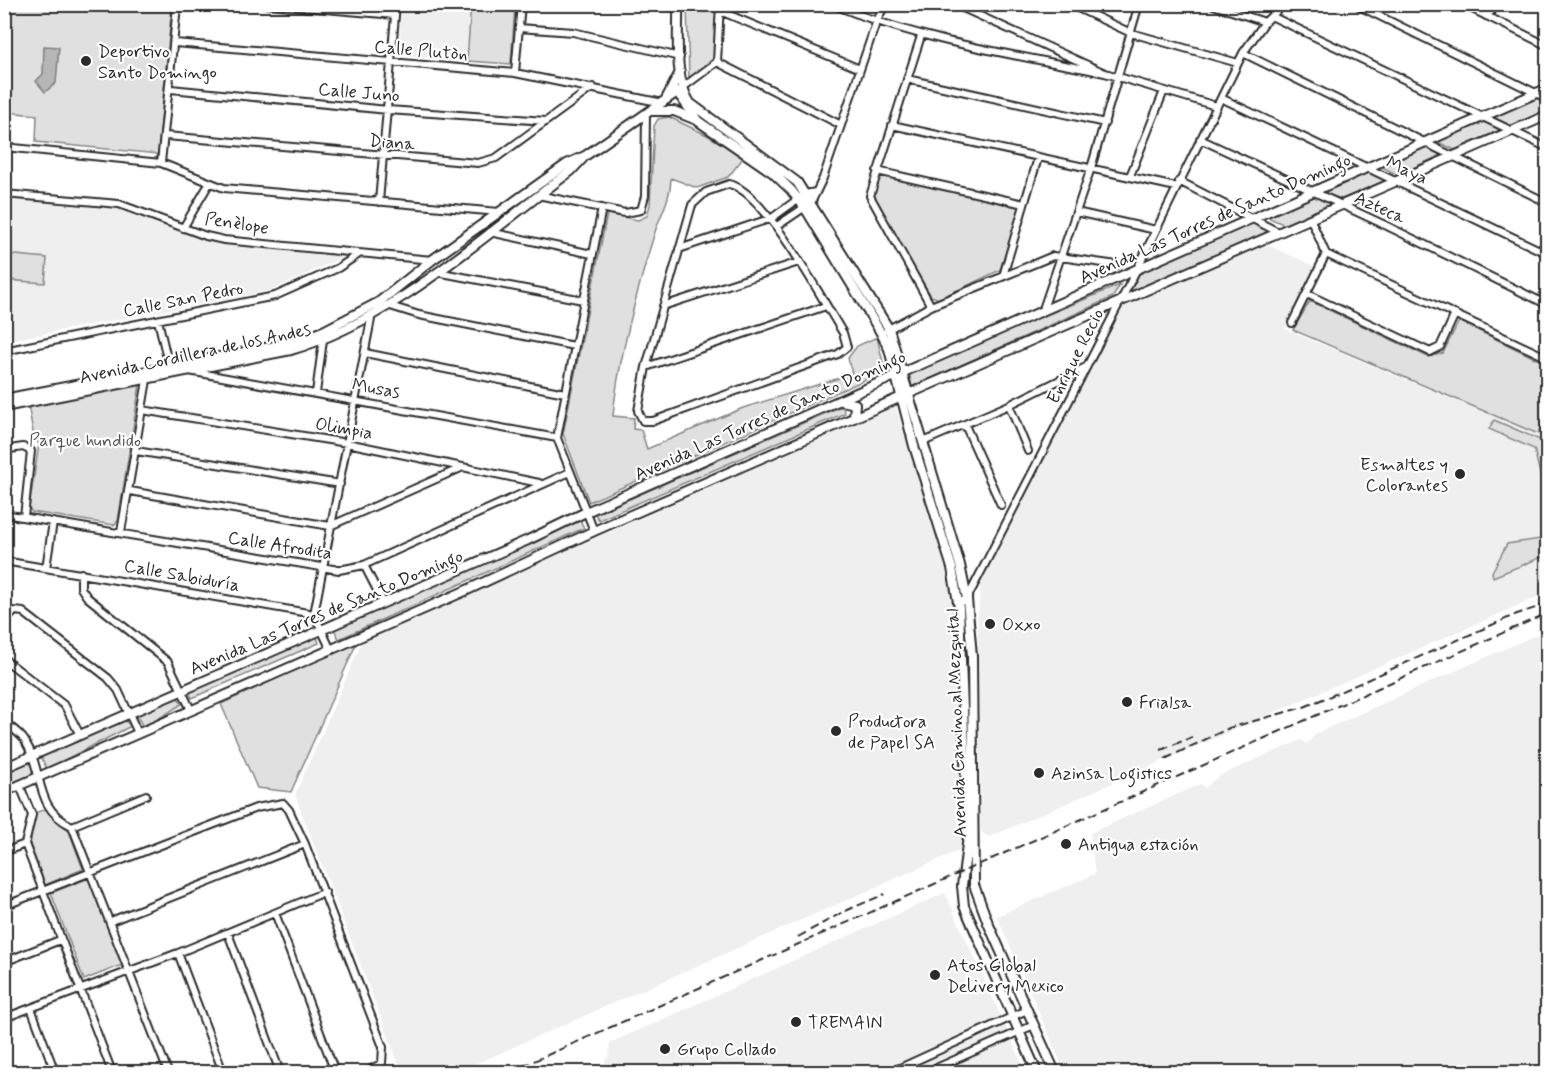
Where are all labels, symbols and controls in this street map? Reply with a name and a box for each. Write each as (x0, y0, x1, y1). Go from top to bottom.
street label: Calle Plutòn (373, 35, 469, 67)
place label: Deportivo Santo Domingo (98, 40, 217, 85)
marker: Deportivo Santo Domingo (79, 54, 93, 68)
street label: Calle Juno (317, 77, 401, 109)
street label: Diana (368, 129, 416, 157)
street label: Avenida Las Torres de Santo Domingo (1076, 148, 1356, 292)
street label: Maya (1382, 151, 1431, 191)
street label: Azteca (1350, 186, 1409, 230)
street label: Penèlope (203, 207, 270, 241)
street label: Calle San Pedro (121, 277, 245, 323)
street label: Enrique Recio (1042, 305, 1110, 408)
street label: Avenida Cordillera de los Andes (77, 318, 313, 390)
street label: Avenida Las Torres de Santo Domingo (631, 345, 911, 489)
street label: Musas (350, 373, 402, 405)
street label: Olimpia (313, 412, 374, 446)
park label: Parque hundido (29, 429, 141, 453)
place label: Esmaltes y Colorantes (1360, 453, 1448, 498)
marker: Esmaltes y Colorantes (1453, 467, 1467, 481)
street label: Calle Afrodita (226, 526, 334, 566)
street label: Avenida Las Torres de Santo Domingo (186, 544, 467, 683)
street label: Calle Sabiduría (122, 554, 242, 598)
street label: Avenida Camino al Mezquital (941, 608, 973, 838)
place label: Oxxo (1002, 613, 1040, 637)
marker: Oxxo (983, 617, 997, 631)
place label: Frialsa (1139, 691, 1191, 715)
marker: Frialsa (1120, 695, 1134, 709)
place label: Productora de Papel SA (848, 710, 935, 755)
marker: Productora de Papel SA (829, 724, 843, 738)
place label: Azinsa Logistics (1051, 762, 1172, 788)
marker: Azinsa Logistics (1032, 766, 1046, 780)
place label: Antigua estación (1078, 833, 1199, 857)
marker: Antigua estación (1059, 837, 1073, 851)
place label: Atos Global Delivery Mexico (947, 954, 1064, 999)
marker: Atos Global Delivery Mexico (928, 968, 942, 982)
place label: TREMAIN (808, 1011, 883, 1035)
marker: TREMAIN (789, 1015, 803, 1029)
place label: Grupo Collado (677, 1038, 776, 1062)
marker: Grupo Collado (658, 1042, 672, 1056)

